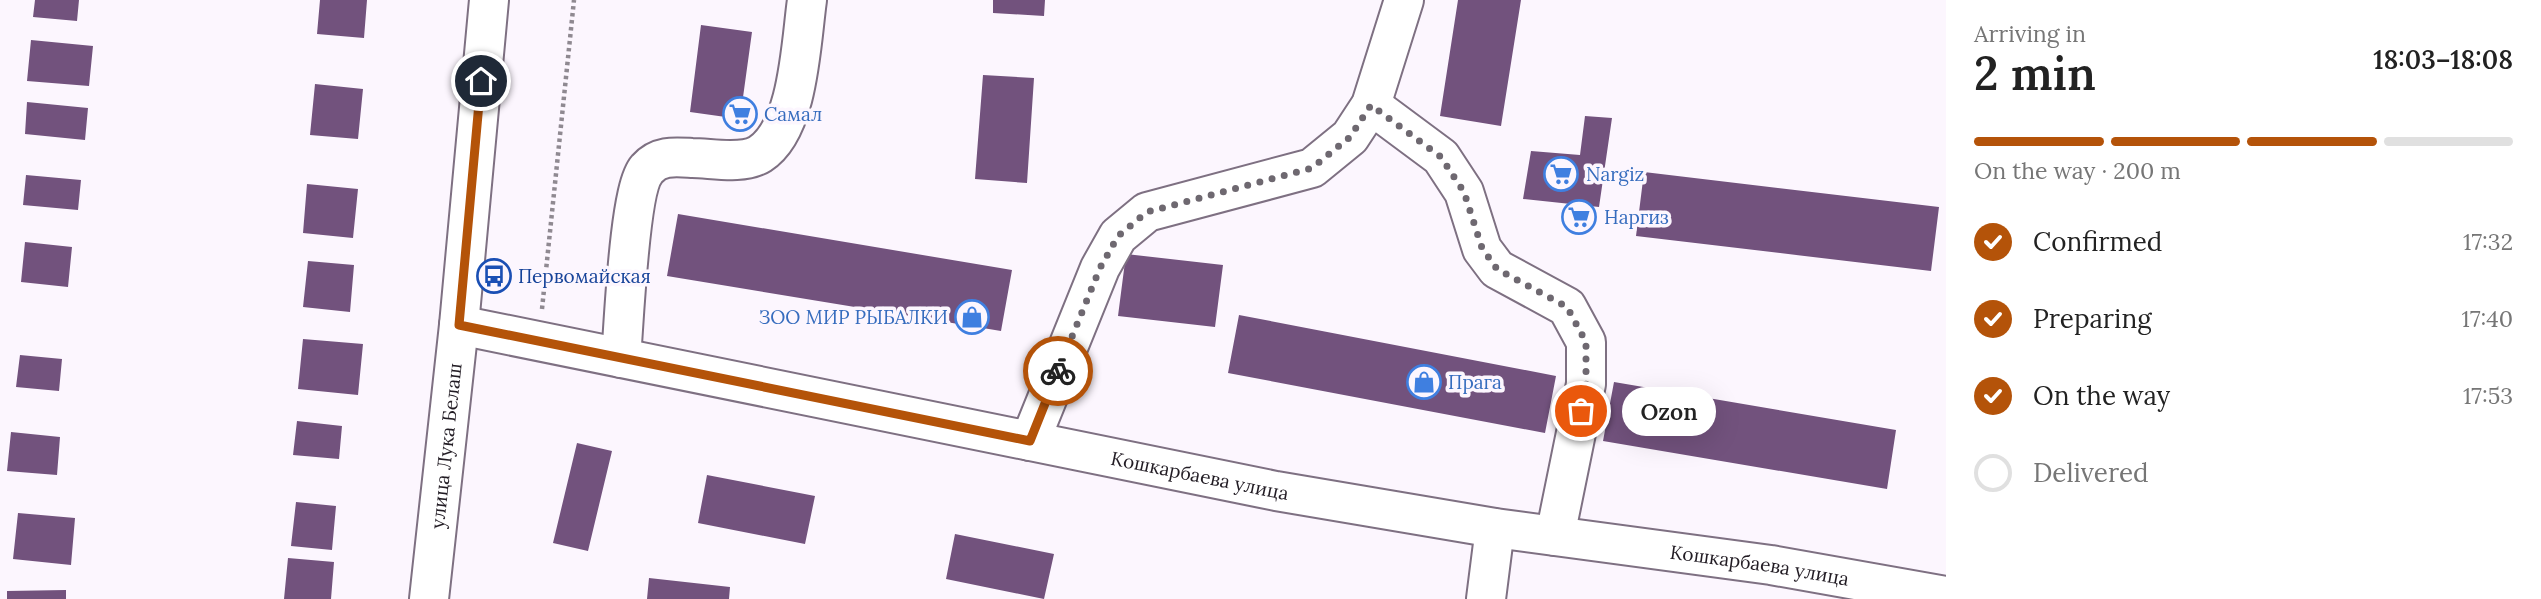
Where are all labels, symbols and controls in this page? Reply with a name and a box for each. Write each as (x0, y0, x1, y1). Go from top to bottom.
text: Arriving in (1974, 19, 2086, 48)
text: 18:03–18:08 (2373, 43, 2513, 76)
text: 2 min (1974, 44, 2096, 103)
pin (451, 51, 511, 111)
icon: home (462, 62, 500, 100)
supermarket icon: Самал (721, 95, 759, 133)
place label: Самал (764, 102, 822, 126)
supermarket icon: Nargiz (1542, 155, 1580, 193)
text: On the way · 200 m (1974, 156, 2181, 185)
place label: Nargiz (1586, 162, 1644, 186)
supermarket icon: Наргиз (1560, 198, 1598, 236)
place label: Наргиз (1604, 205, 1669, 229)
icon: check (1974, 223, 2012, 261)
text: Confirmed (2033, 225, 2162, 258)
text: 17:32 (2463, 227, 2513, 256)
bus stop icon: Первомайская (475, 257, 513, 295)
place label: Первомайская (518, 264, 651, 288)
shop icon: ЗОО МИР РЫБАЛКИ (953, 298, 991, 336)
icon: check (1974, 300, 2012, 338)
text: Preparing (2033, 302, 2152, 335)
text: 17:40 (2462, 304, 2513, 333)
place label: ЗОО МИР РЫБАЛКИ (759, 305, 948, 329)
courier (1023, 336, 1093, 406)
icon: bike (1039, 352, 1077, 390)
street label: улица Лука Белаш (425, 362, 467, 530)
shop icon: Прага (1405, 363, 1443, 401)
place label: Прага (1448, 370, 1502, 394)
icon: check (1974, 377, 2012, 415)
text: On the way (2033, 379, 2170, 412)
pin (1551, 381, 1611, 441)
text: 17:53 (2463, 381, 2513, 410)
callout: Ozon (1623, 386, 1718, 436)
icon: bag (1562, 392, 1600, 430)
text: Ozon (1640, 397, 1698, 426)
street label: Кошкарбаева улица (1109, 446, 1291, 505)
text: Delivered (2033, 456, 2149, 489)
street label: Кошкарбаева улица (1669, 540, 1851, 591)

